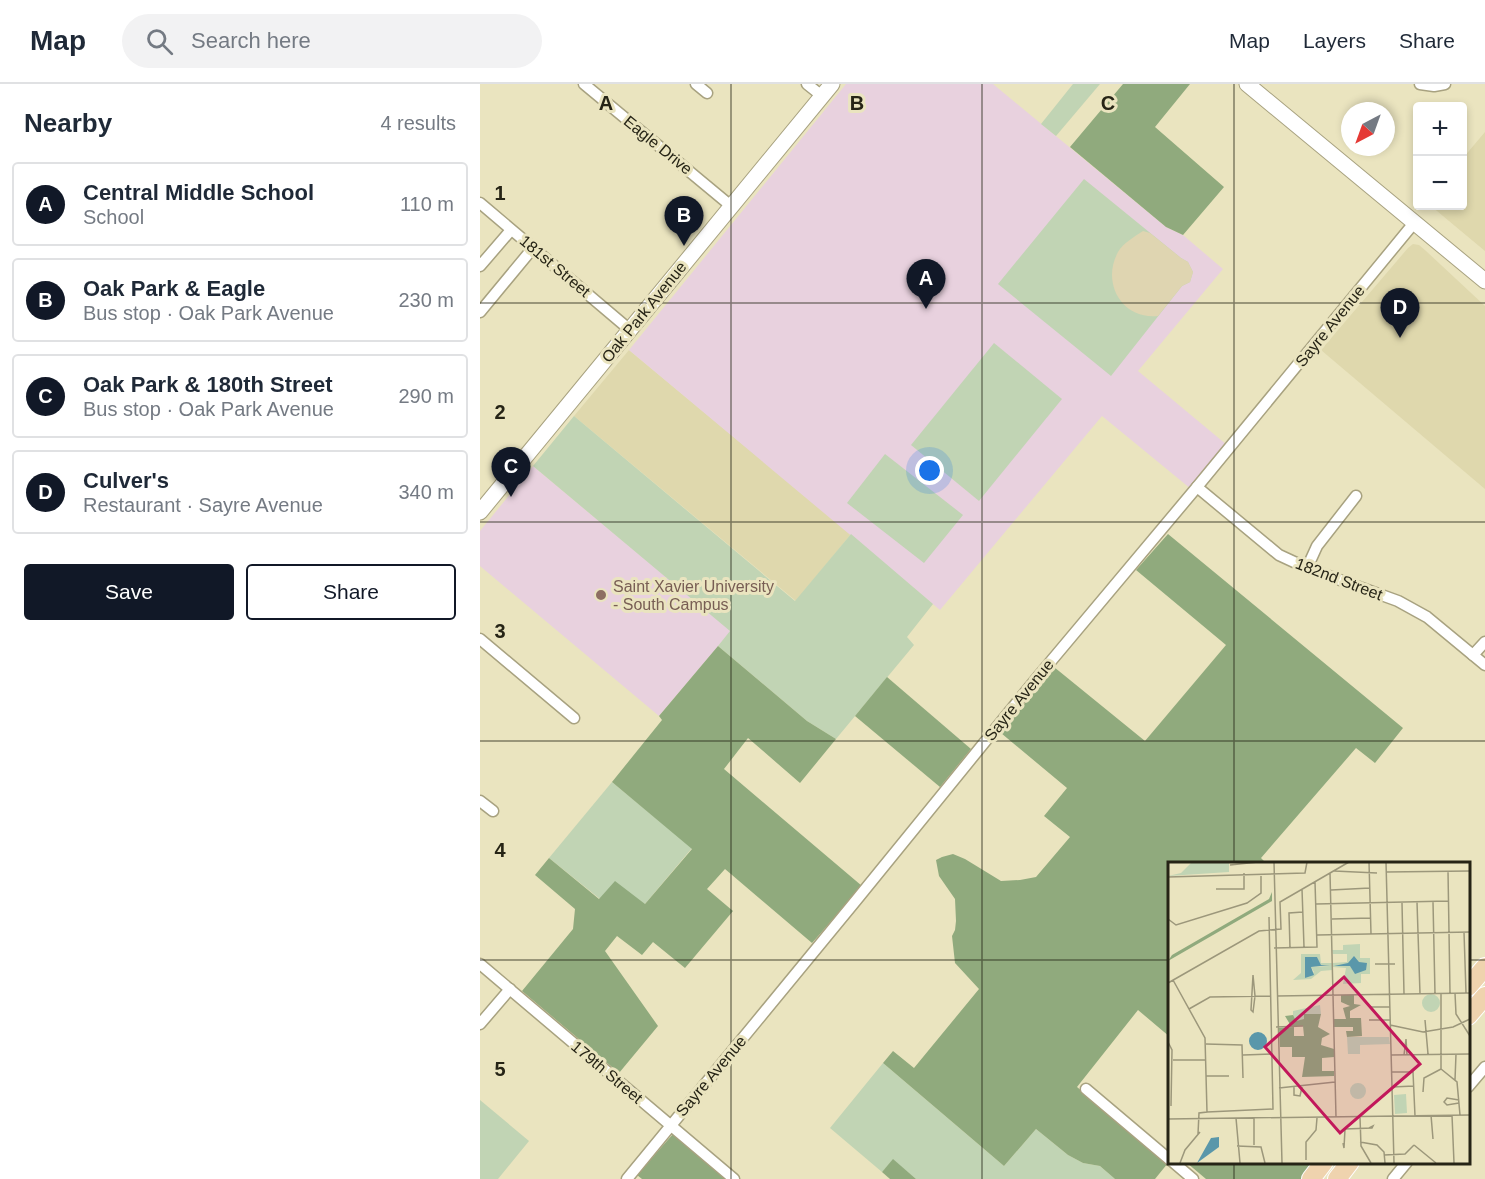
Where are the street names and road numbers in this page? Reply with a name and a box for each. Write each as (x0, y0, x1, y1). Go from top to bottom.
street label: Eagle Drive (621, 112, 696, 178)
street label: 181st Street (516, 232, 594, 301)
street label: Oak Park Avenue (598, 258, 690, 366)
street label: Sayre Avenue (1292, 282, 1368, 370)
street label: 182nd Street (1293, 555, 1385, 604)
street label: Sayre Avenue (981, 656, 1057, 744)
street label: Sayre Avenue (673, 1032, 750, 1120)
street label: 179th Street (568, 1037, 646, 1107)

